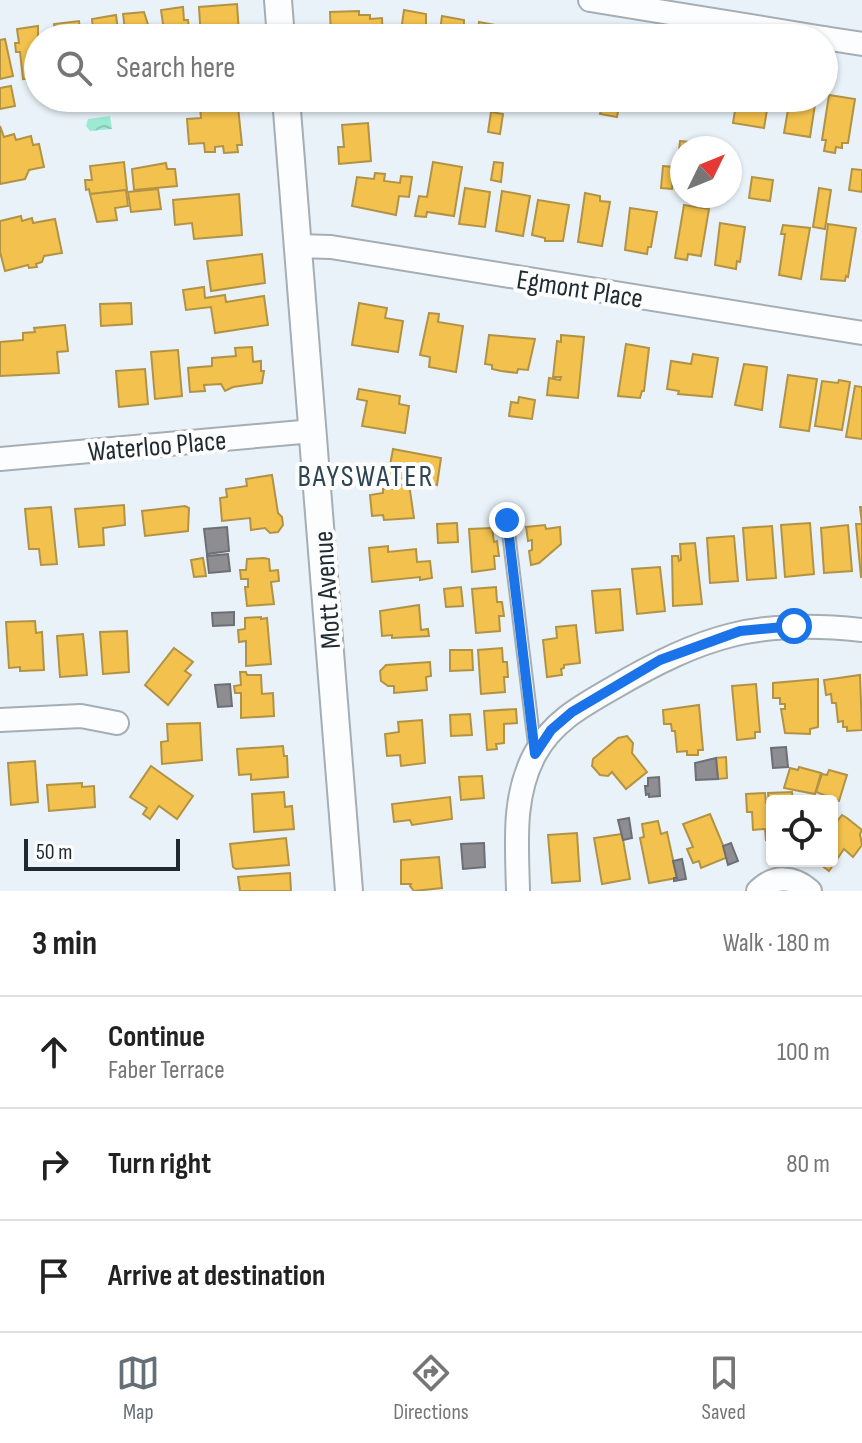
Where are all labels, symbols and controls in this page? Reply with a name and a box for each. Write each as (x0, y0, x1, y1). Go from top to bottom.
search box (24, 24, 838, 112)
icon: search (52, 46, 96, 90)
text: Search here (116, 50, 235, 86)
north arrow (670, 136, 742, 208)
street label: Egmont Place (514, 263, 645, 316)
street label: Waterloo Place (86, 424, 228, 469)
district label: BAYSWATER (298, 459, 434, 495)
route end (489, 502, 525, 538)
street label: Mott Avenue (307, 530, 348, 650)
route start (776, 608, 812, 644)
map controls (766, 795, 838, 867)
button: locate (766, 795, 838, 867)
scale bar (24, 835, 180, 871)
text: 50 m (36, 839, 72, 866)
text: 3 min (32, 923, 97, 964)
text: Walk · 180 m (723, 928, 830, 959)
text: Continue (108, 1019, 205, 1055)
icon: ahead (32, 1030, 76, 1074)
text: 100 m (777, 1037, 830, 1068)
text: Faber Terrace (108, 1055, 225, 1086)
icon: right (32, 1142, 76, 1186)
text: Turn right (108, 1146, 211, 1182)
text: 80 m (786, 1149, 830, 1180)
icon: arrive (32, 1254, 76, 1298)
text: Arrive at destination (108, 1258, 325, 1294)
tab: Map (116, 1351, 160, 1426)
tab: Directions (393, 1351, 469, 1426)
tab: Saved (702, 1351, 746, 1426)

